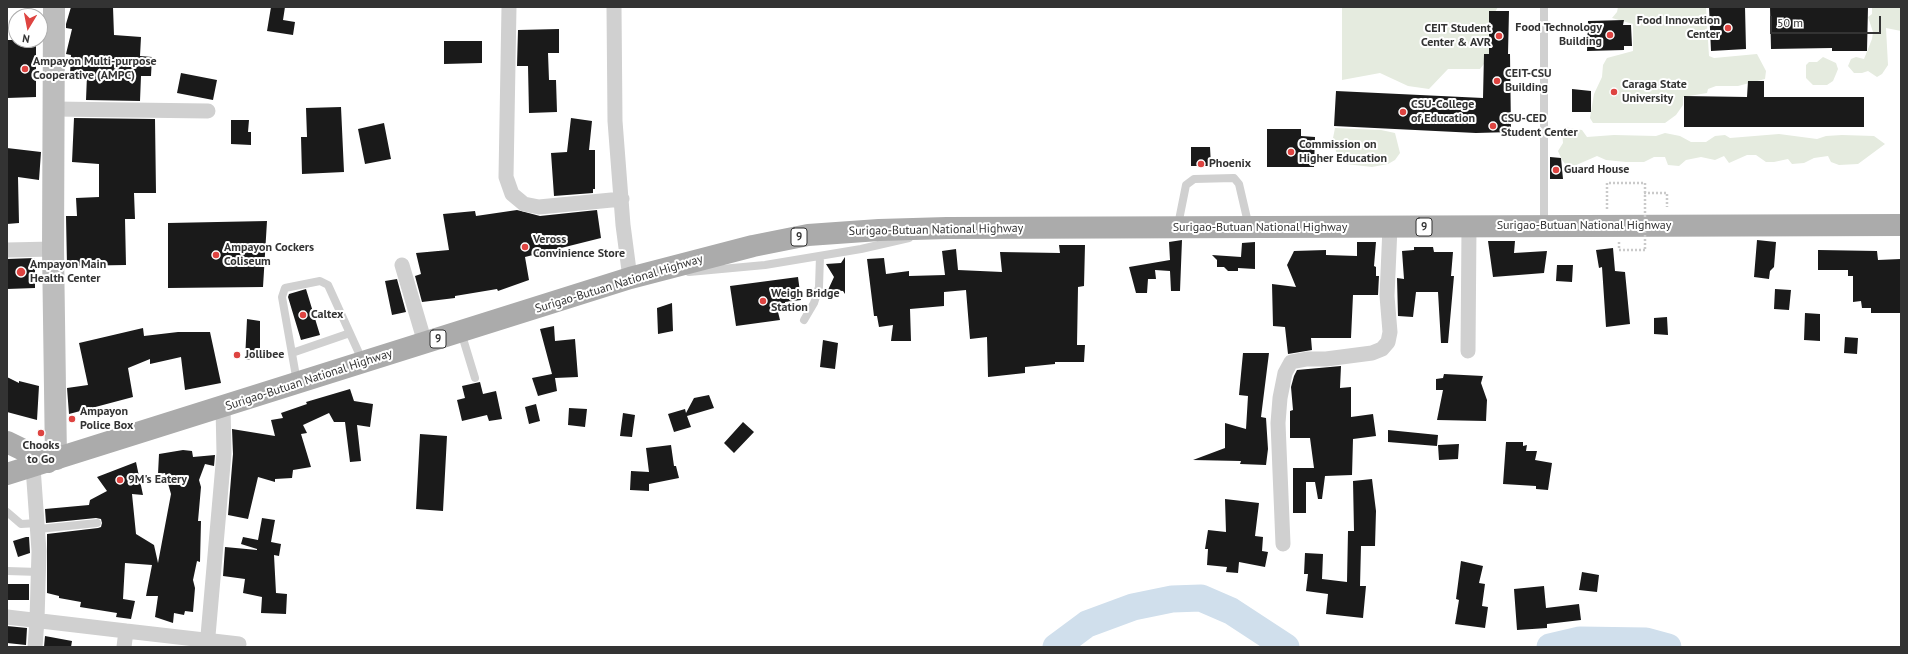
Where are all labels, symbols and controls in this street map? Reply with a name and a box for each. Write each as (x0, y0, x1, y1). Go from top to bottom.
north arrow (8, 8, 48, 48)
scale bar (1772, 8, 1883, 34)
place label: Food Innovation Center (1637, 14, 1720, 42)
text: 50 m (1777, 15, 1803, 30)
place label: Food Technology Building (1515, 21, 1602, 49)
place label: CEIT Student Center & AVR (1421, 22, 1491, 50)
marker: Food Innovation Center (1723, 23, 1733, 33)
marker: Food Technology Building (1605, 30, 1615, 40)
text: N (21, 31, 31, 46)
marker: CEIT Student Center & AVR (1494, 31, 1504, 41)
place label: Ampayon Multi-purpose Cooperative (AMPC) (33, 55, 157, 83)
marker: Ampayon Multi-purpose Cooperative (AMPC) (20, 64, 30, 74)
place label: CEIT-CSU Building (1505, 67, 1552, 95)
marker: CEIT-CSU Building (1492, 76, 1502, 86)
place label: Caraga State University (1622, 78, 1687, 106)
marker: Caraga State University (1609, 87, 1619, 97)
place label: CSU-College of Education (1411, 98, 1475, 126)
marker: CSU-College of Education (1398, 107, 1408, 117)
place label: CSU-CED Student Center (1501, 112, 1578, 140)
marker: CSU-CED Student Center (1488, 121, 1498, 131)
place label: Commission on Higher Education (1299, 138, 1387, 166)
marker: Commission on Higher Education (1286, 147, 1296, 157)
place label: Phoenix (1209, 157, 1251, 171)
marker: Phoenix (1196, 159, 1206, 169)
place label: Guard House (1564, 163, 1629, 177)
marker: Guard House (1551, 165, 1561, 175)
road number: 9 (1416, 218, 1432, 236)
street label: Surigao-Butuan National Highway (1497, 219, 1671, 233)
street label: Surigao-Butuan National Highway (849, 221, 1023, 239)
street label: Surigao-Butuan National Highway (1173, 221, 1347, 235)
road number: 9 (791, 228, 807, 246)
place label: Veross Convinience Store (533, 233, 625, 261)
place label: Ampayon Cockers Coliseum (224, 241, 314, 269)
marker: Veross Convinience Store (520, 242, 530, 252)
marker: Ampayon Cockers Coliseum (211, 250, 221, 260)
street label: Surigao-Butuan National Highway (533, 252, 705, 316)
place label: Ampayon Main Health Center (30, 258, 106, 286)
marker: Ampayon Main Health Center (15, 266, 27, 278)
place label: Weigh Bridge Station (771, 287, 840, 315)
marker: Weigh Bridge Station (758, 296, 768, 306)
place label: Caltex (311, 308, 343, 322)
marker: Caltex (298, 310, 308, 320)
road number: 9 (430, 330, 446, 348)
street label: Surigao-Butuan National Highway (224, 346, 394, 414)
place label: Jollibee (245, 348, 284, 362)
marker: Jollibee (232, 350, 242, 360)
place label: Ampayon Police Box (80, 405, 133, 433)
marker: Ampayon Police Box (67, 414, 77, 424)
marker: Chooks to Go (36, 428, 46, 438)
place label: Chooks to Go (22, 439, 60, 467)
place label: 9M's Eatery (128, 473, 187, 487)
marker: 9M's Eatery (115, 475, 125, 485)

